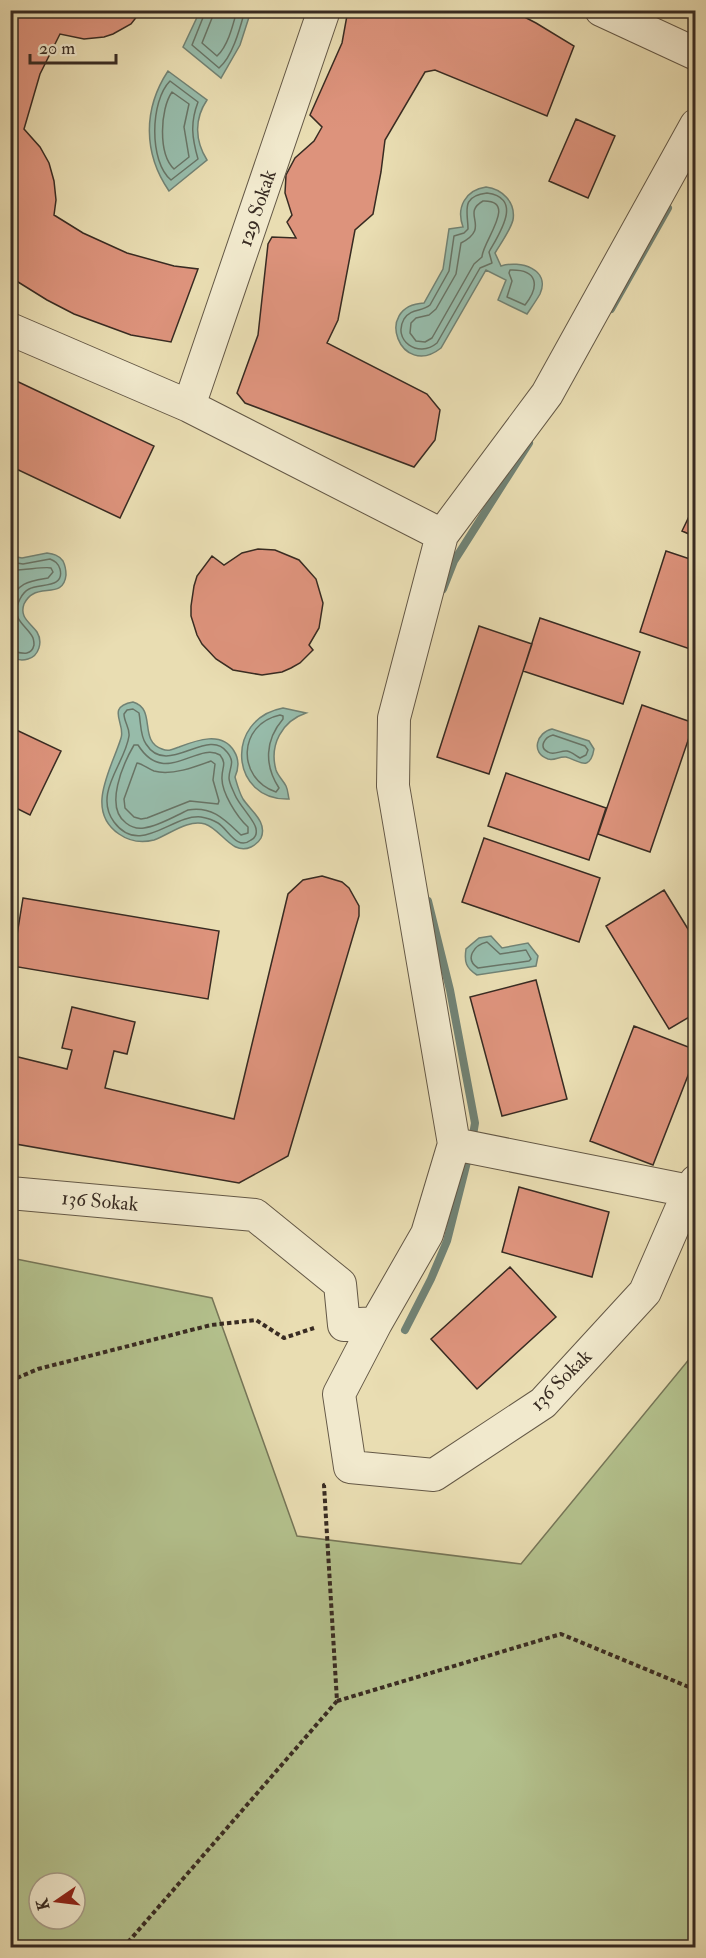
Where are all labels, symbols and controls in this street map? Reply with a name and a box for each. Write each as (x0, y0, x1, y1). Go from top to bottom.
scale bar (30, 27, 116, 65)
text: 20 m (39, 37, 75, 60)
street label: 129 Sokak (232, 166, 282, 250)
street label: 136 Sokak (61, 1185, 140, 1217)
street label: 136 Sokak (525, 1344, 597, 1416)
north arrow (27, 1871, 87, 1931)
text: K (32, 1896, 54, 1912)

